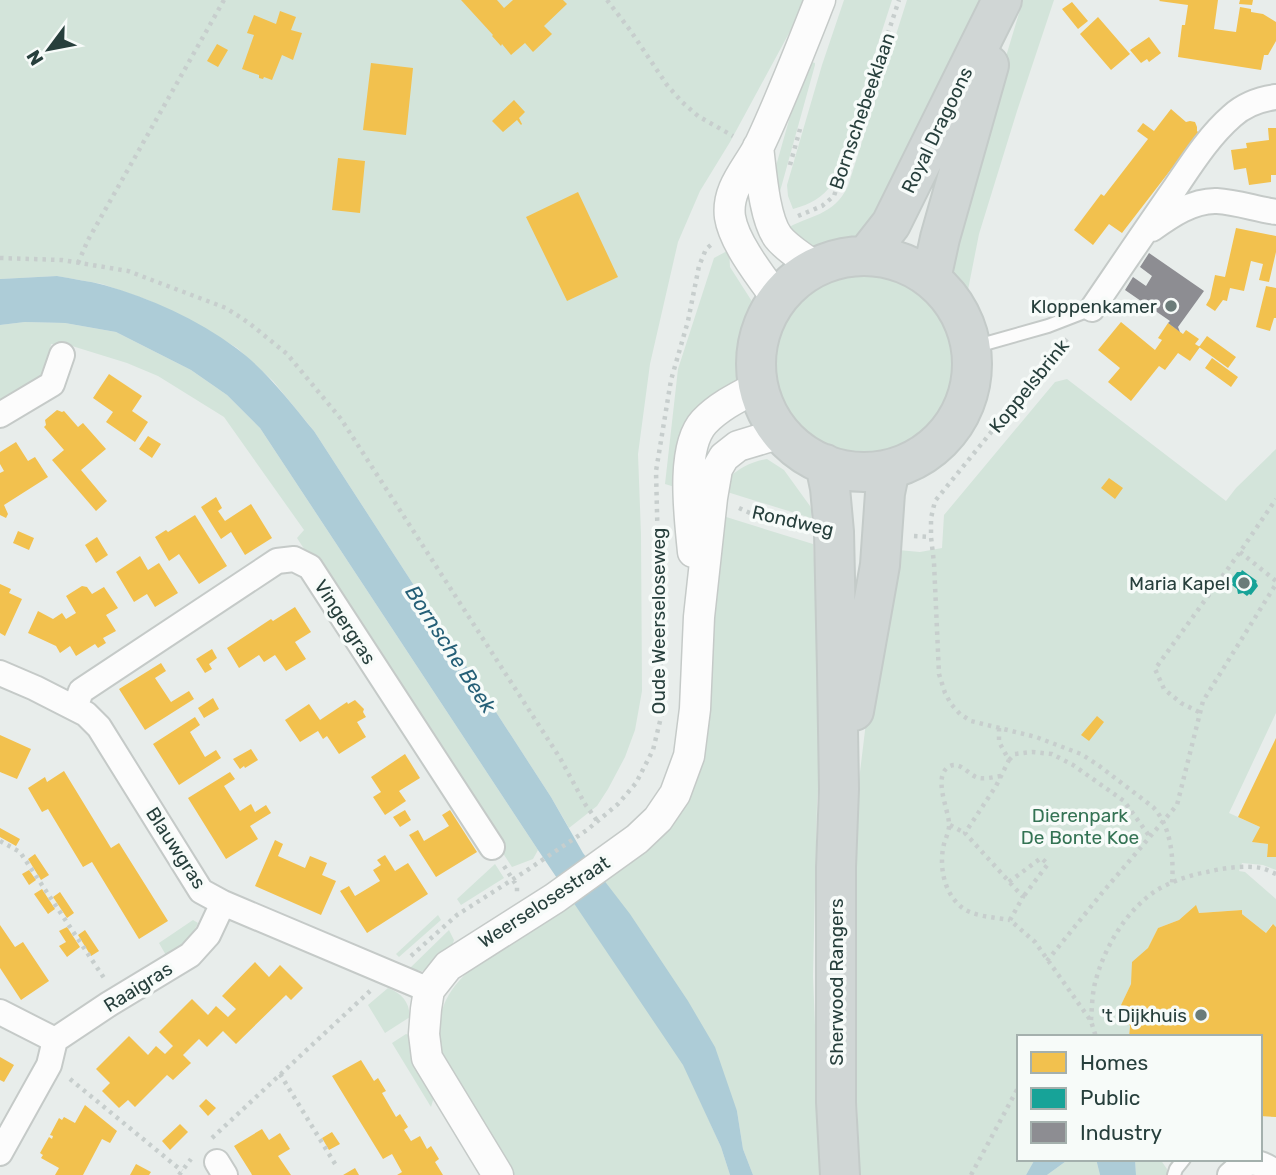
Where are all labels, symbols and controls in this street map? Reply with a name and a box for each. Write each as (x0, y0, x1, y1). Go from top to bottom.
north arrow (14, 14, 84, 84)
street label: Bornschebeeklaan (824, 30, 900, 192)
text: N (22, 46, 48, 70)
street label: Royal Dragoons (896, 63, 978, 197)
place label: Kloppenkamer (1030, 295, 1158, 318)
marker: Kloppenkamer (1163, 298, 1179, 314)
street label: Koppelsbrink (984, 334, 1074, 437)
street label: Rondweg (750, 500, 836, 542)
street label: Oude Weerseloseweg (647, 528, 670, 714)
place label: Maria Kapel (1129, 572, 1230, 595)
street label: Vingergras (309, 575, 381, 669)
marker: Maria Kapel (1236, 575, 1252, 591)
water label: Bornsche Beek (400, 580, 502, 719)
street label: Blauwgras (141, 803, 211, 893)
park label: Dierenpark De Bonte Koe (1021, 804, 1139, 849)
street label: Weerselosestraat (474, 851, 614, 953)
street label: Sherwood Rangers (825, 898, 848, 1066)
street label: Raaigras (99, 957, 177, 1017)
place label: 't Dijkhuis (1101, 1004, 1187, 1027)
marker: 't Dijkhuis (1193, 1007, 1209, 1023)
legend (1017, 1035, 1262, 1161)
text: Homes (1080, 1050, 1148, 1075)
text: Public (1080, 1085, 1140, 1110)
text: Industry (1080, 1120, 1162, 1145)

